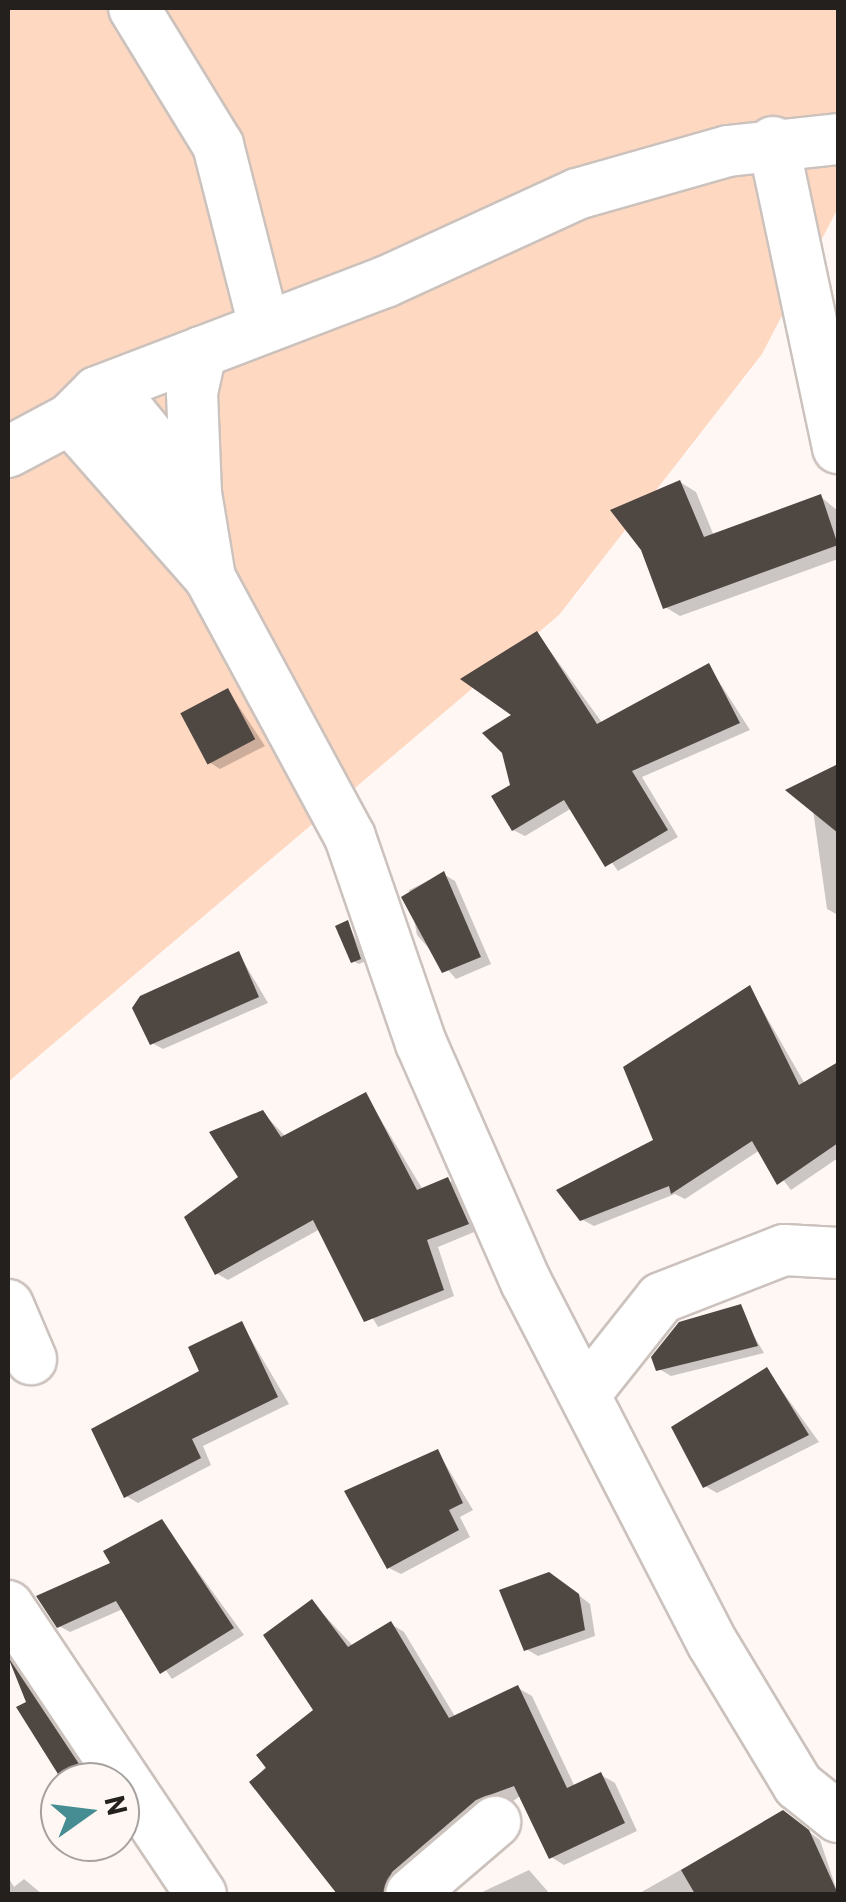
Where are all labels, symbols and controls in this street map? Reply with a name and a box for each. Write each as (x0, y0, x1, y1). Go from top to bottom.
north arrow (40, 1762, 140, 1862)
text: N (98, 1792, 136, 1818)

